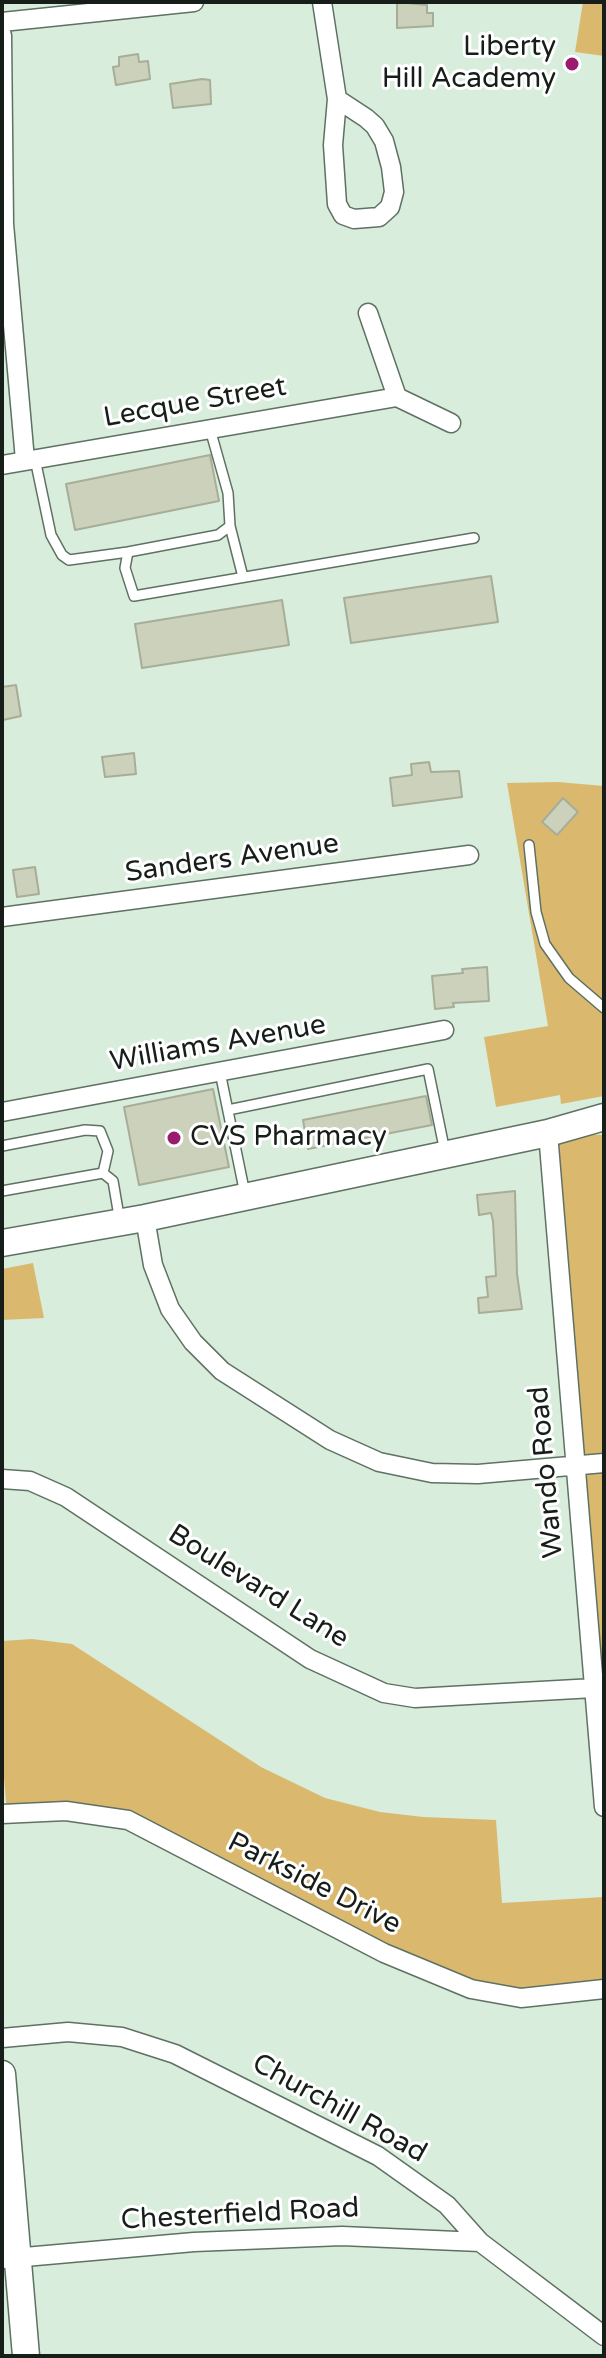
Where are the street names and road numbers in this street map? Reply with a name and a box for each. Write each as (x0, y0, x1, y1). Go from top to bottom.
street label: Lecque Street (101, 370, 289, 436)
street label: Sanders Avenue (123, 827, 341, 891)
street label: Williams Avenue (108, 1009, 328, 1079)
street label: Wando Road (523, 1385, 571, 1559)
street label: Boulevard Lane (162, 1518, 354, 1656)
street label: Parkside Drive (222, 1826, 406, 1942)
street label: Churchill Road (246, 2047, 432, 2171)
street label: Chesterfield Road (120, 2192, 360, 2238)

